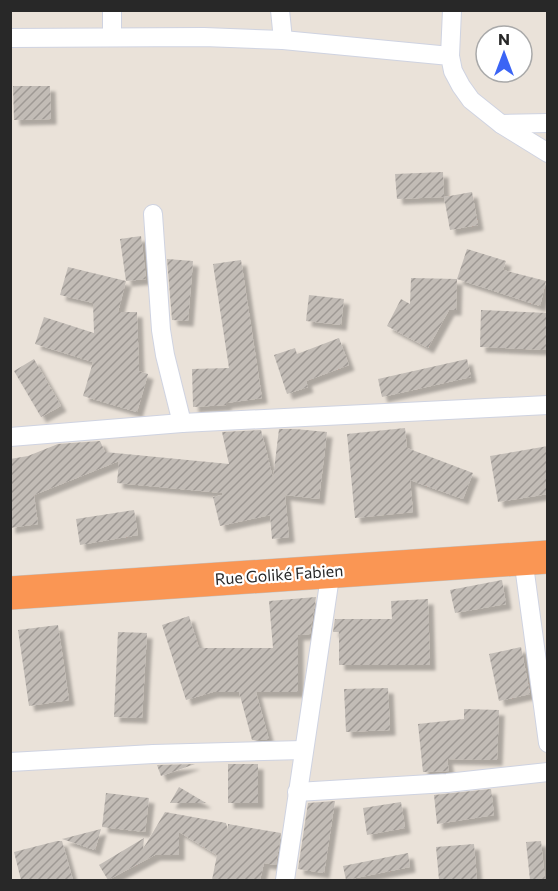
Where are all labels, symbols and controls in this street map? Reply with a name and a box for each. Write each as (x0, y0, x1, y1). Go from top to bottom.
north arrow (474, 24, 534, 84)
text: N (498, 29, 510, 48)
street label: Rue Goliké Fabien (214, 560, 344, 588)

